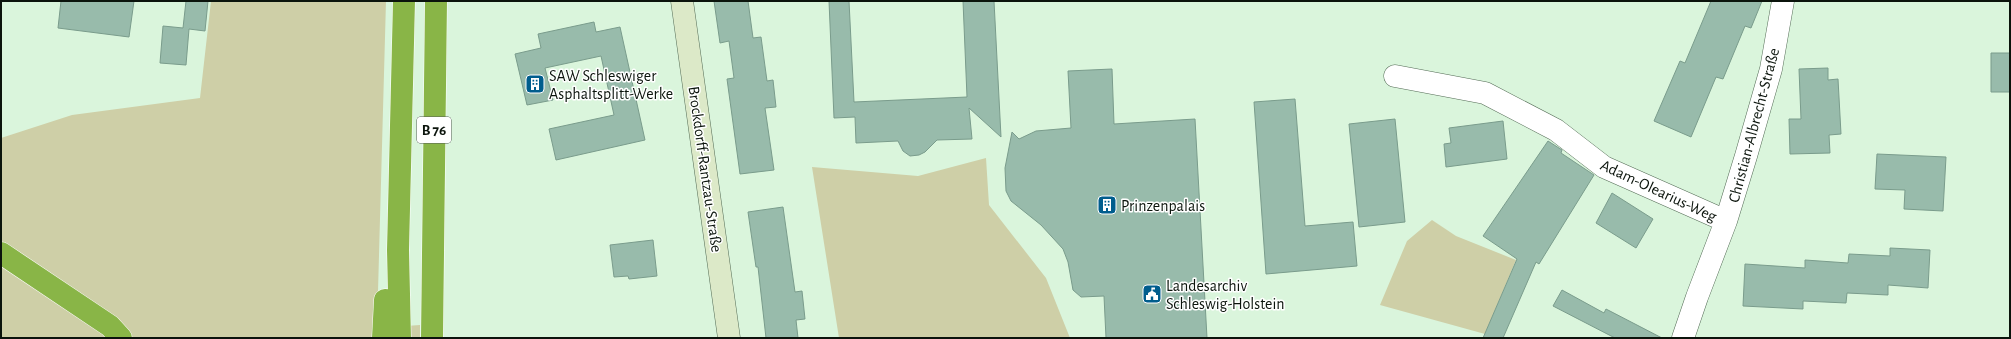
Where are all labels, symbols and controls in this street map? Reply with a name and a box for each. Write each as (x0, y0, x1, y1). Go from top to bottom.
street label: Christian-Albrecht-Straße (1726, 46, 1782, 204)
place label: SAW Schleswiger Asphaltsplitt-Werke (549, 68, 673, 102)
building icon: SAW Schleswiger Asphaltsplitt-Werke (524, 73, 546, 95)
street label: Brockdorff-Rantzau-Straße (685, 85, 725, 253)
road number: B 76 (417, 117, 451, 143)
street label: Adam-Olearius-Weg (1598, 157, 1719, 225)
building icon: Prinzenpalais (1096, 194, 1118, 216)
place label: Prinzenpalais (1121, 198, 1205, 214)
place label: Landesarchiv Schleswig-Holstein (1166, 278, 1285, 312)
public building icon: Landesarchiv Schleswig-Holstein (1141, 283, 1163, 305)

